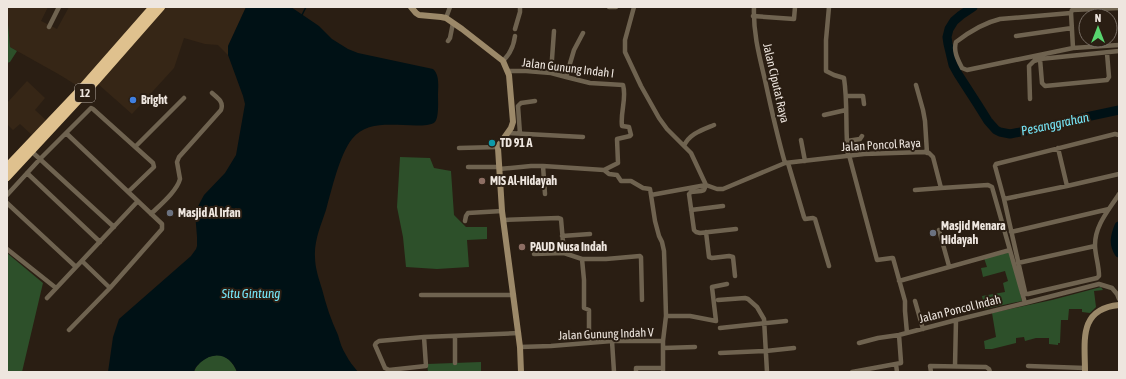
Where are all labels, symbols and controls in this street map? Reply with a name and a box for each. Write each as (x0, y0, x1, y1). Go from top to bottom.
north arrow (1078, 8, 1118, 48)
text: N (1095, 12, 1101, 24)
street label: Jalan Ciputat Raya (760, 42, 792, 124)
street label: Jalan Gunung Indah I (521, 55, 615, 81)
road number: 12 (75, 84, 95, 102)
place label: Bright (141, 93, 168, 107)
marker: Bright (128, 95, 138, 105)
water label: Pesanggrahan (1020, 109, 1091, 139)
place label: TD 91 A (500, 136, 533, 150)
street label: Jalan Poncol Raya (841, 136, 921, 154)
marker: TD 91 A (487, 138, 497, 148)
place label: MIS Al-Hidayah (490, 174, 557, 188)
marker: MIS Al-Hidayah (477, 176, 487, 186)
place label: Masjid Al Irfan (178, 206, 241, 220)
marker: Masjid Al Irfan (165, 208, 175, 218)
place label: Masjid Menara Hidayah (941, 219, 1006, 247)
marker: Masjid Menara Hidayah (928, 228, 938, 238)
place label: PAUD Nusa Indah (530, 240, 607, 254)
marker: PAUD Nusa Indah (517, 242, 527, 252)
water label: Situ Gintung (221, 286, 280, 301)
street label: Jalan Poncol Indah (918, 292, 1002, 326)
street label: Jalan Gunung Indah V (558, 325, 654, 343)

